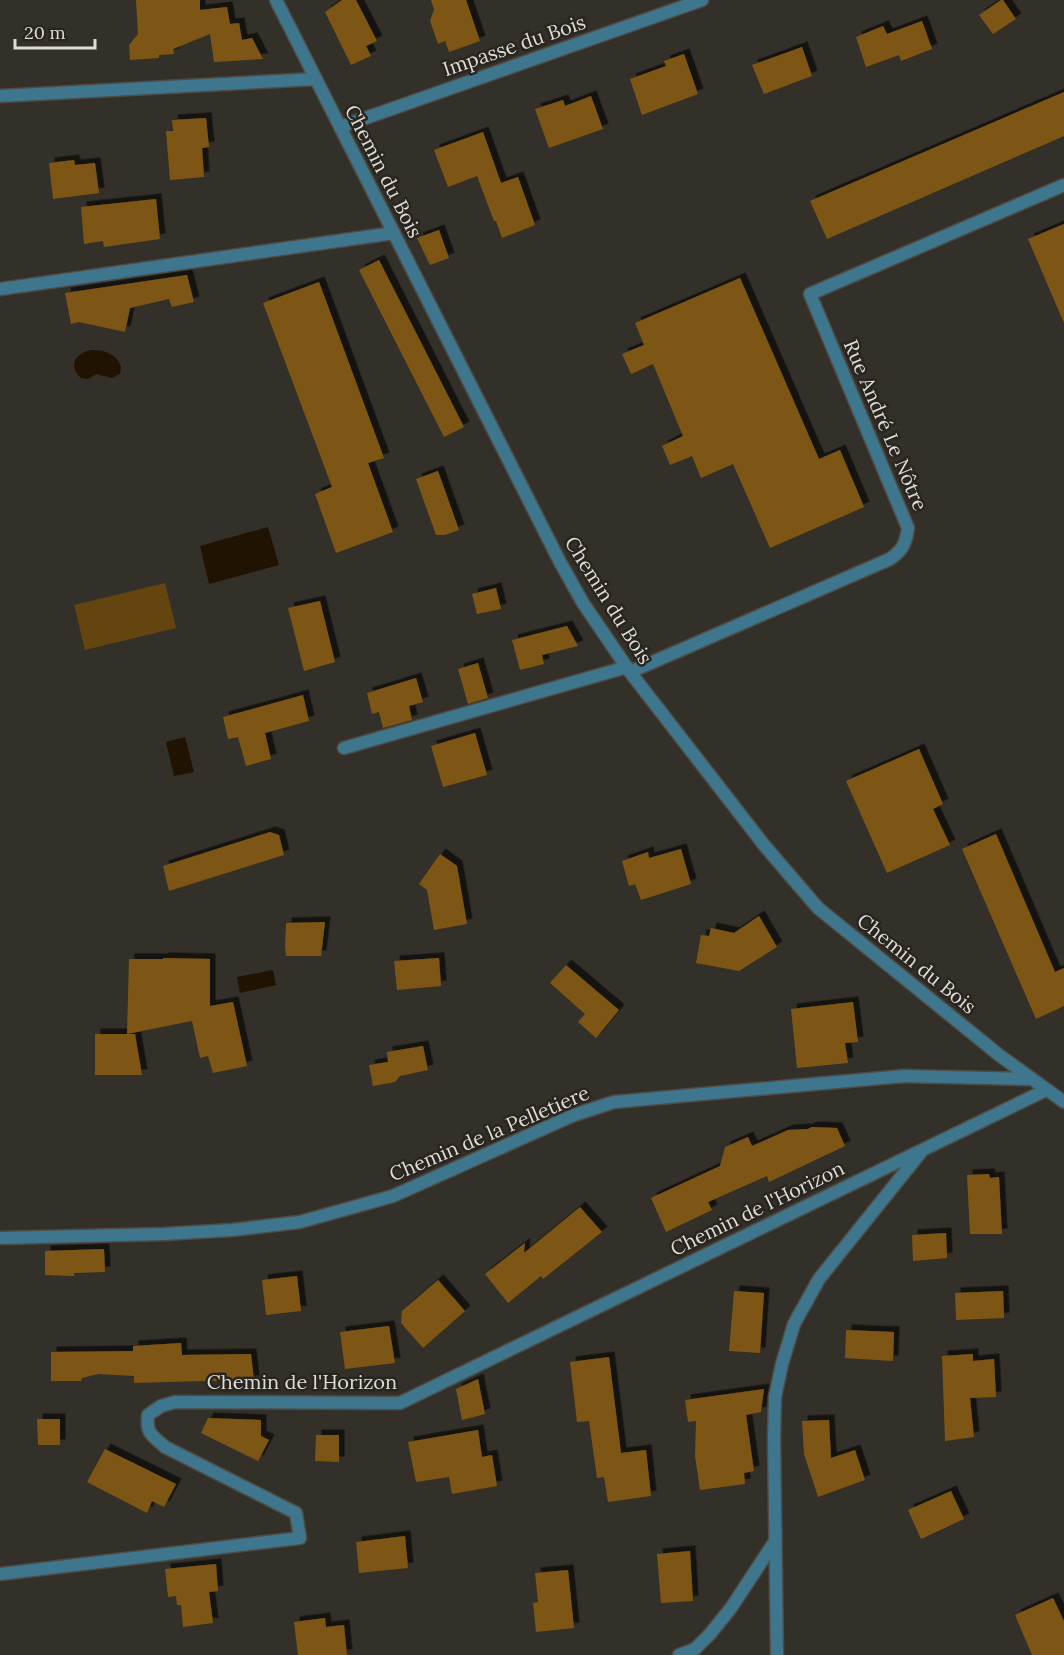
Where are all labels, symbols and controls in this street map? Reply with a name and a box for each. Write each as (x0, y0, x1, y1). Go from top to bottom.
street label: Impasse du Bois (439, 9, 589, 81)
scale bar (15, 12, 94, 50)
text: 20 m (24, 21, 66, 44)
street label: Chemin du Bois (340, 100, 428, 242)
street label: Rue André Le Nôtre (839, 336, 933, 514)
street label: Chemin du Bois (560, 532, 658, 668)
street label: Chemin du Bois (852, 907, 982, 1019)
street label: Chemin de la Pelletiere (385, 1079, 593, 1186)
street label: Chemin de l'Horizon (666, 1155, 848, 1261)
street label: Chemin de l'Horizon (207, 1369, 397, 1394)

